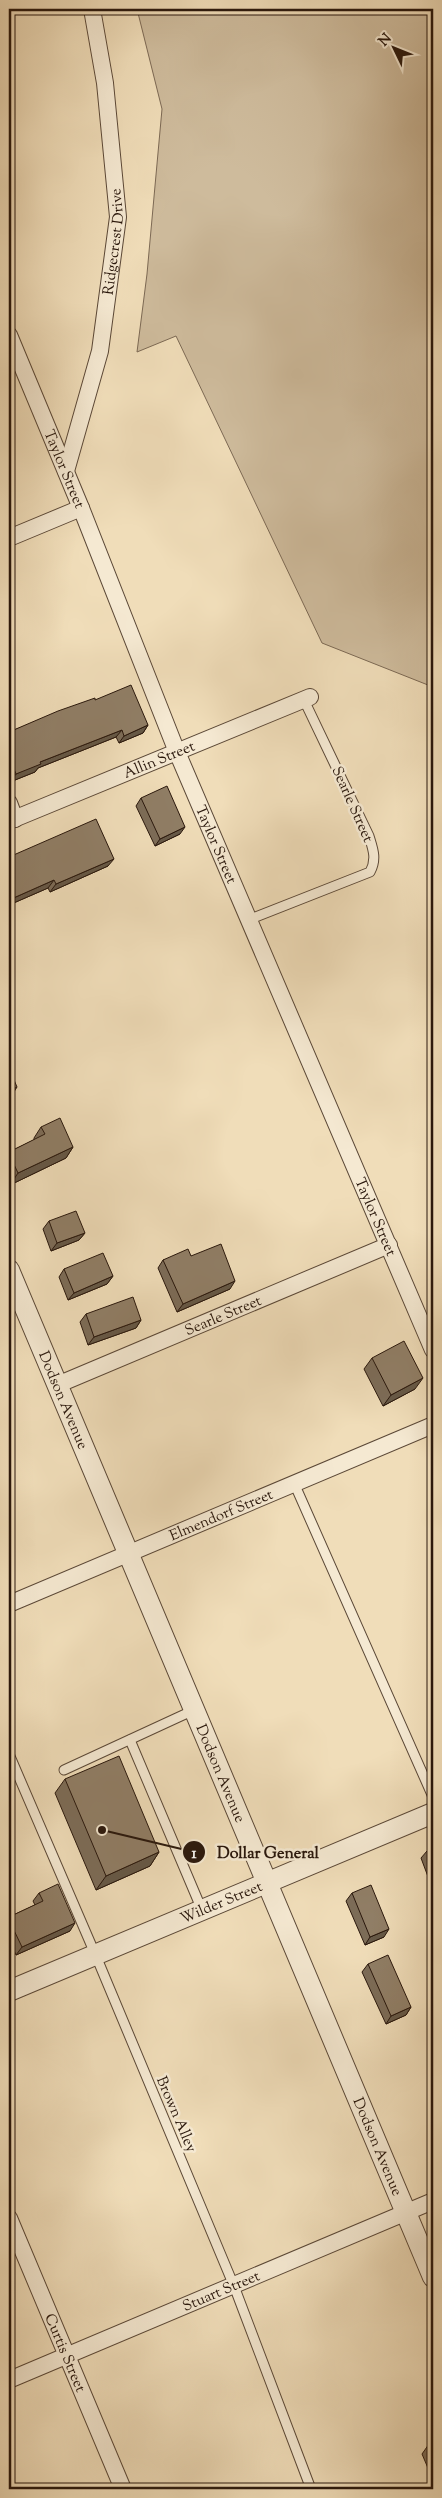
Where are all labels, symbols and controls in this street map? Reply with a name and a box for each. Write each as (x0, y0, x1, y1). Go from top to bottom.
north arrow (370, 22, 420, 72)
text: N (375, 30, 397, 51)
street label: Ridgecrest Drive (99, 187, 131, 297)
street label: Taylor Street (38, 427, 89, 512)
street label: Allin Street (120, 737, 198, 785)
street label: Searle Street (326, 763, 378, 846)
street label: Taylor Street (189, 802, 241, 887)
street label: Taylor Street (348, 1175, 401, 1260)
street label: Searle Street (182, 1291, 265, 1342)
street label: Dodson Avenue (32, 1348, 92, 1453)
street label: Elmendorf Street (166, 1485, 277, 1547)
street label: Dodson Avenue (189, 1721, 250, 1826)
callout: Dollar General (182, 1837, 329, 1868)
text: Dollar General (217, 1843, 320, 1866)
text: 1 (191, 1844, 197, 1865)
street label: Wilder Street (177, 1877, 266, 1930)
street label: Brown Alley (150, 2073, 201, 2156)
street label: Dodson Avenue (347, 2095, 407, 2199)
street label: Stuart Street (180, 2266, 263, 2318)
street label: Curtis Street (38, 2311, 90, 2396)

